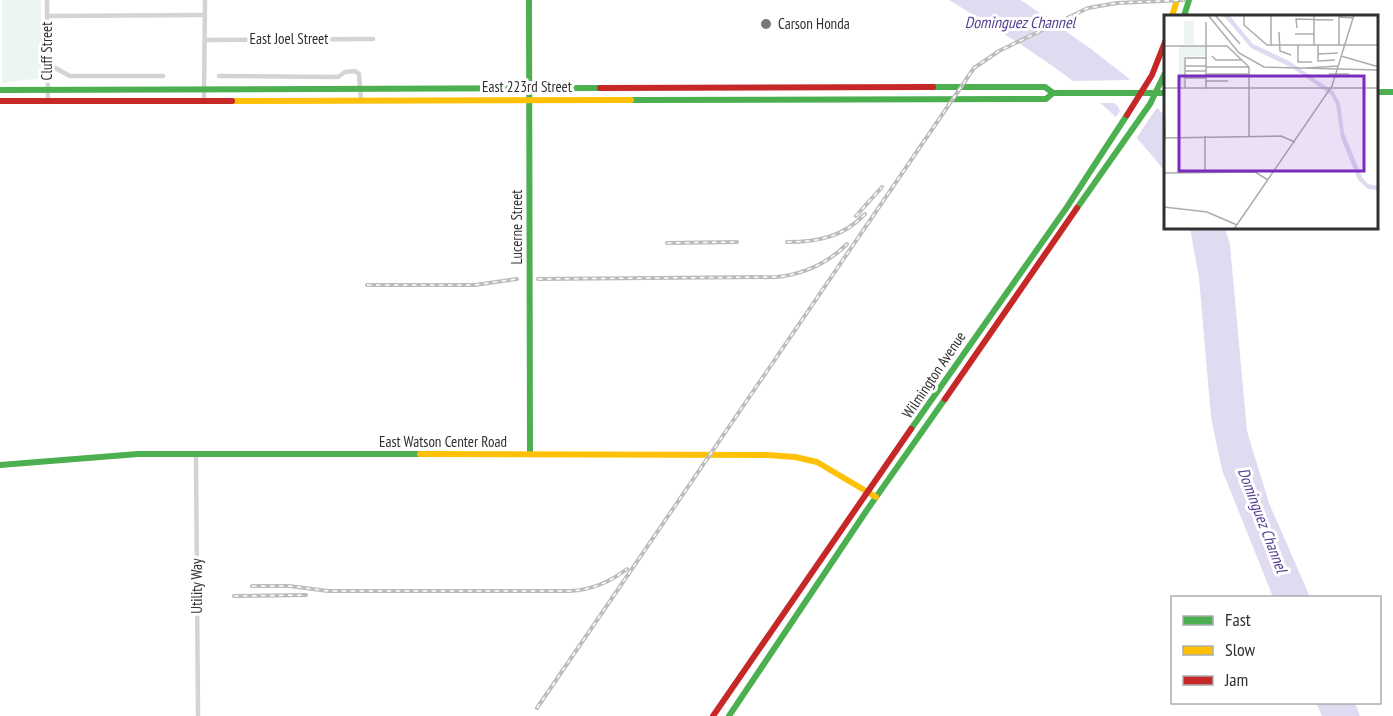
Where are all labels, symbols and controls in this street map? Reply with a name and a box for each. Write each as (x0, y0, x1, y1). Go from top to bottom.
water label: Dominguez Channel (965, 12, 1077, 32)
place label: Carson Honda (778, 14, 850, 33)
inset map (1164, 15, 1378, 230)
marker: Carson Honda (759, 17, 773, 31)
street label: Cluff Street (37, 22, 56, 80)
street label: East Joel Street (250, 29, 328, 48)
street label: East 223rd Street (482, 77, 572, 96)
street label: Lucerne Street (507, 190, 526, 264)
street label: Wilmington Avenue (898, 328, 970, 422)
street label: East Watson Center Road (379, 432, 507, 451)
water label: Dominguez Channel (1234, 465, 1293, 576)
street label: Utility Way (187, 558, 206, 614)
legend (1171, 596, 1381, 704)
text: Fast (1225, 608, 1251, 631)
text: Slow (1225, 638, 1256, 661)
text: Jam (1224, 668, 1248, 691)

